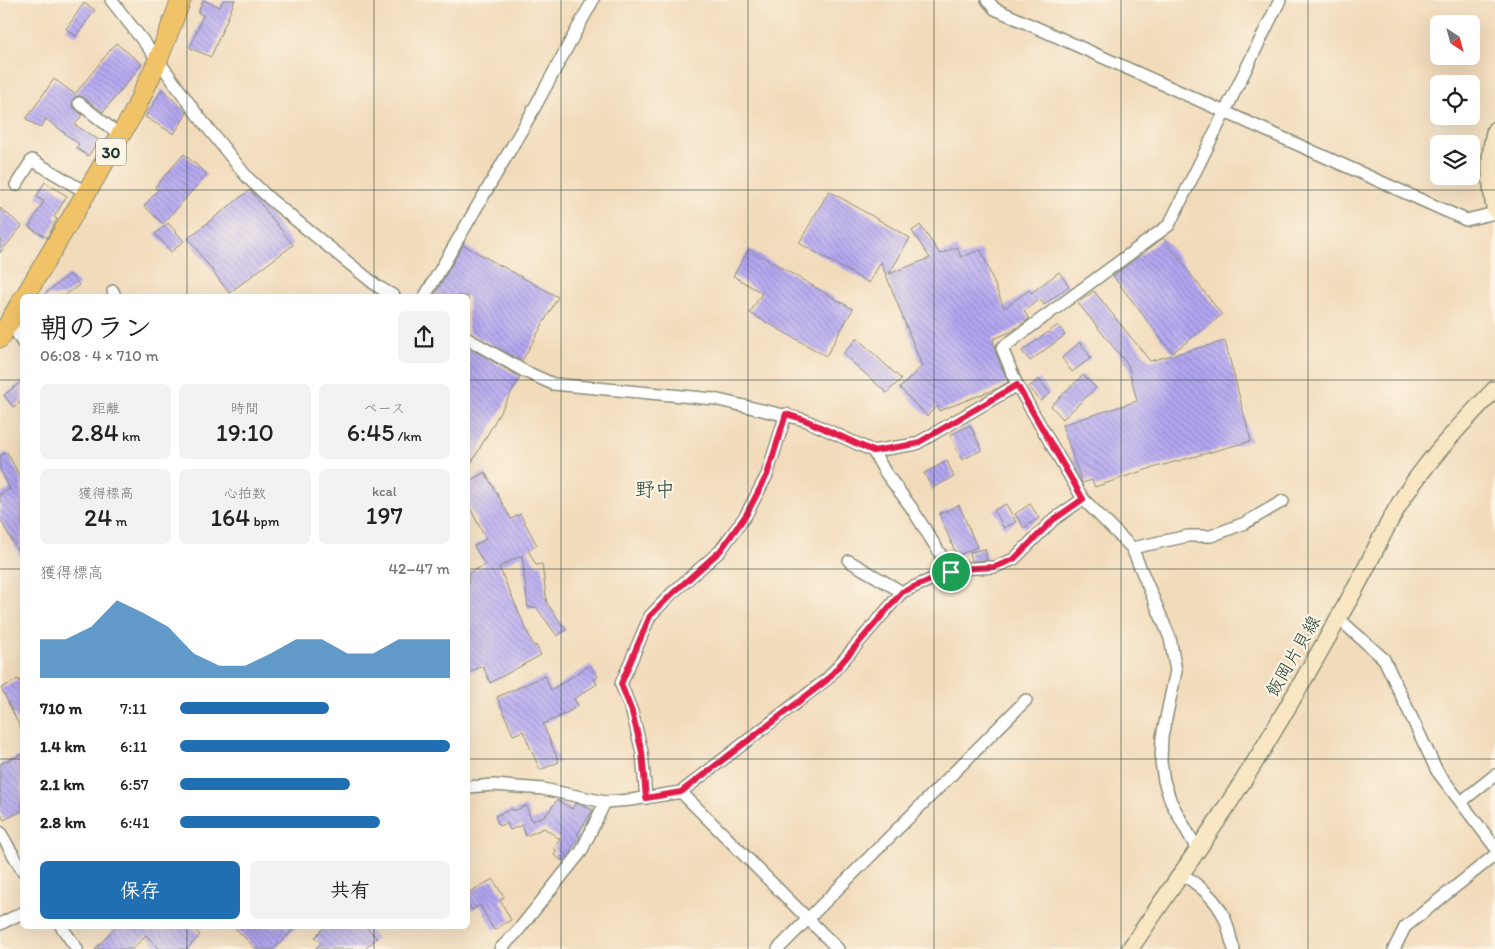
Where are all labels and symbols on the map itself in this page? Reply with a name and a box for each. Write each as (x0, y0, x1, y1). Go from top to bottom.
north arrow (1430, 15, 1480, 65)
road number: 30 (96, 138, 126, 166)
district label: 野中 (635, 477, 675, 501)
pin (930, 551, 972, 593)
street label: 飯岡片貝線 (1261, 612, 1325, 700)

